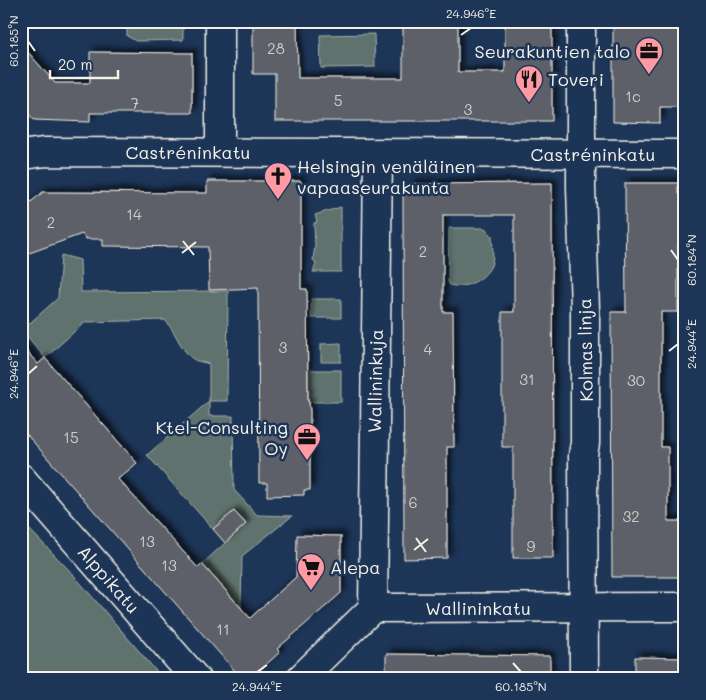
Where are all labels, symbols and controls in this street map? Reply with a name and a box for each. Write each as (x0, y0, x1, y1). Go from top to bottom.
text: 24.946°E (446, 5, 496, 21)
text: 60.185°N (5, 15, 21, 67)
office icon: Seurakuntien talo (634, 36, 664, 75)
house number: 28 (267, 38, 285, 58)
place label: Seurakuntien talo (475, 39, 630, 63)
scale bar (50, 48, 118, 80)
text: 20 m (58, 54, 92, 74)
restaurant icon: Toveri (514, 64, 544, 103)
place label: Toveri (548, 67, 604, 91)
house number: 1c (625, 86, 641, 106)
house number: 5 (334, 90, 342, 110)
house number: 7 (131, 93, 139, 113)
house number: 3 (464, 99, 473, 119)
street label: Castréninkatu (126, 140, 250, 164)
street label: Castréninkatu (531, 142, 655, 166)
place label: Helsingin venäläinen vapaaseurakunta (297, 154, 476, 199)
church icon: Helsingin venäläinen vapaaseurakunta (263, 161, 293, 200)
house number: 14 (126, 204, 142, 224)
house number: 2 (47, 212, 55, 232)
text: 60.184°N (683, 234, 699, 286)
house number: 2 (419, 241, 427, 261)
street label: Kolmas linja (572, 298, 598, 402)
text: 24.944°E (683, 319, 699, 369)
street label: Wallininkuja (362, 329, 388, 433)
house number: 3 (279, 337, 288, 357)
house number: 4 (424, 339, 433, 359)
text: 24.946°E (5, 349, 21, 399)
house number: 31 (519, 369, 535, 389)
house number: 30 (627, 370, 645, 390)
place label: Ktel-Consulting Oy (155, 415, 288, 460)
office icon: Ktel-Consulting Oy (292, 422, 322, 461)
house number: 15 (63, 427, 79, 447)
house number: 6 (408, 492, 418, 512)
house number: 32 (622, 506, 640, 526)
house number: 13 (139, 531, 155, 551)
house number: 9 (527, 536, 536, 556)
street label: Alppikatu (73, 540, 145, 618)
supermarket icon: Alepa (296, 552, 326, 591)
house number: 13 (161, 555, 177, 575)
place label: Alepa (330, 555, 380, 579)
street label: Wallininkatu (425, 596, 531, 620)
house number: 11 (216, 619, 230, 639)
text: 24.944°E (232, 678, 282, 694)
text: 60.185°N (495, 678, 547, 694)

